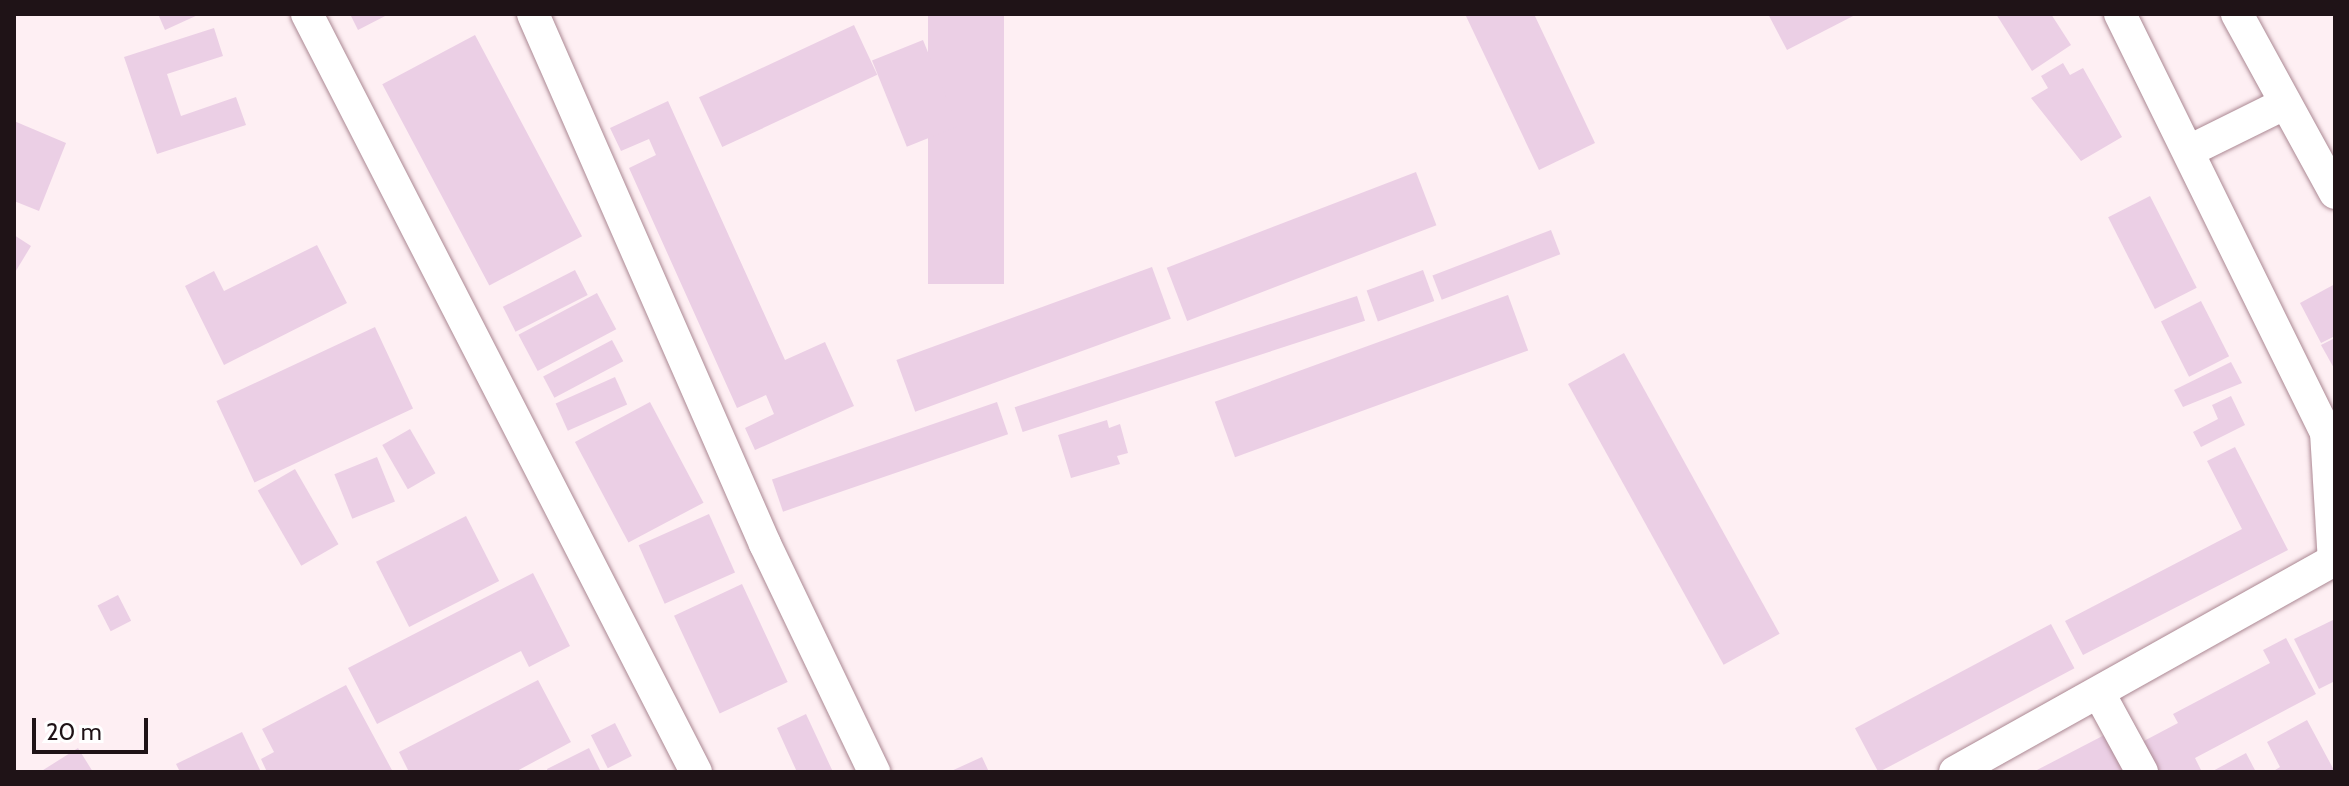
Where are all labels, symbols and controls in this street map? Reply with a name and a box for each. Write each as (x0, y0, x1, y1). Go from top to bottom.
scale bar (36, 702, 152, 752)
text: 20 m (46, 717, 102, 746)

